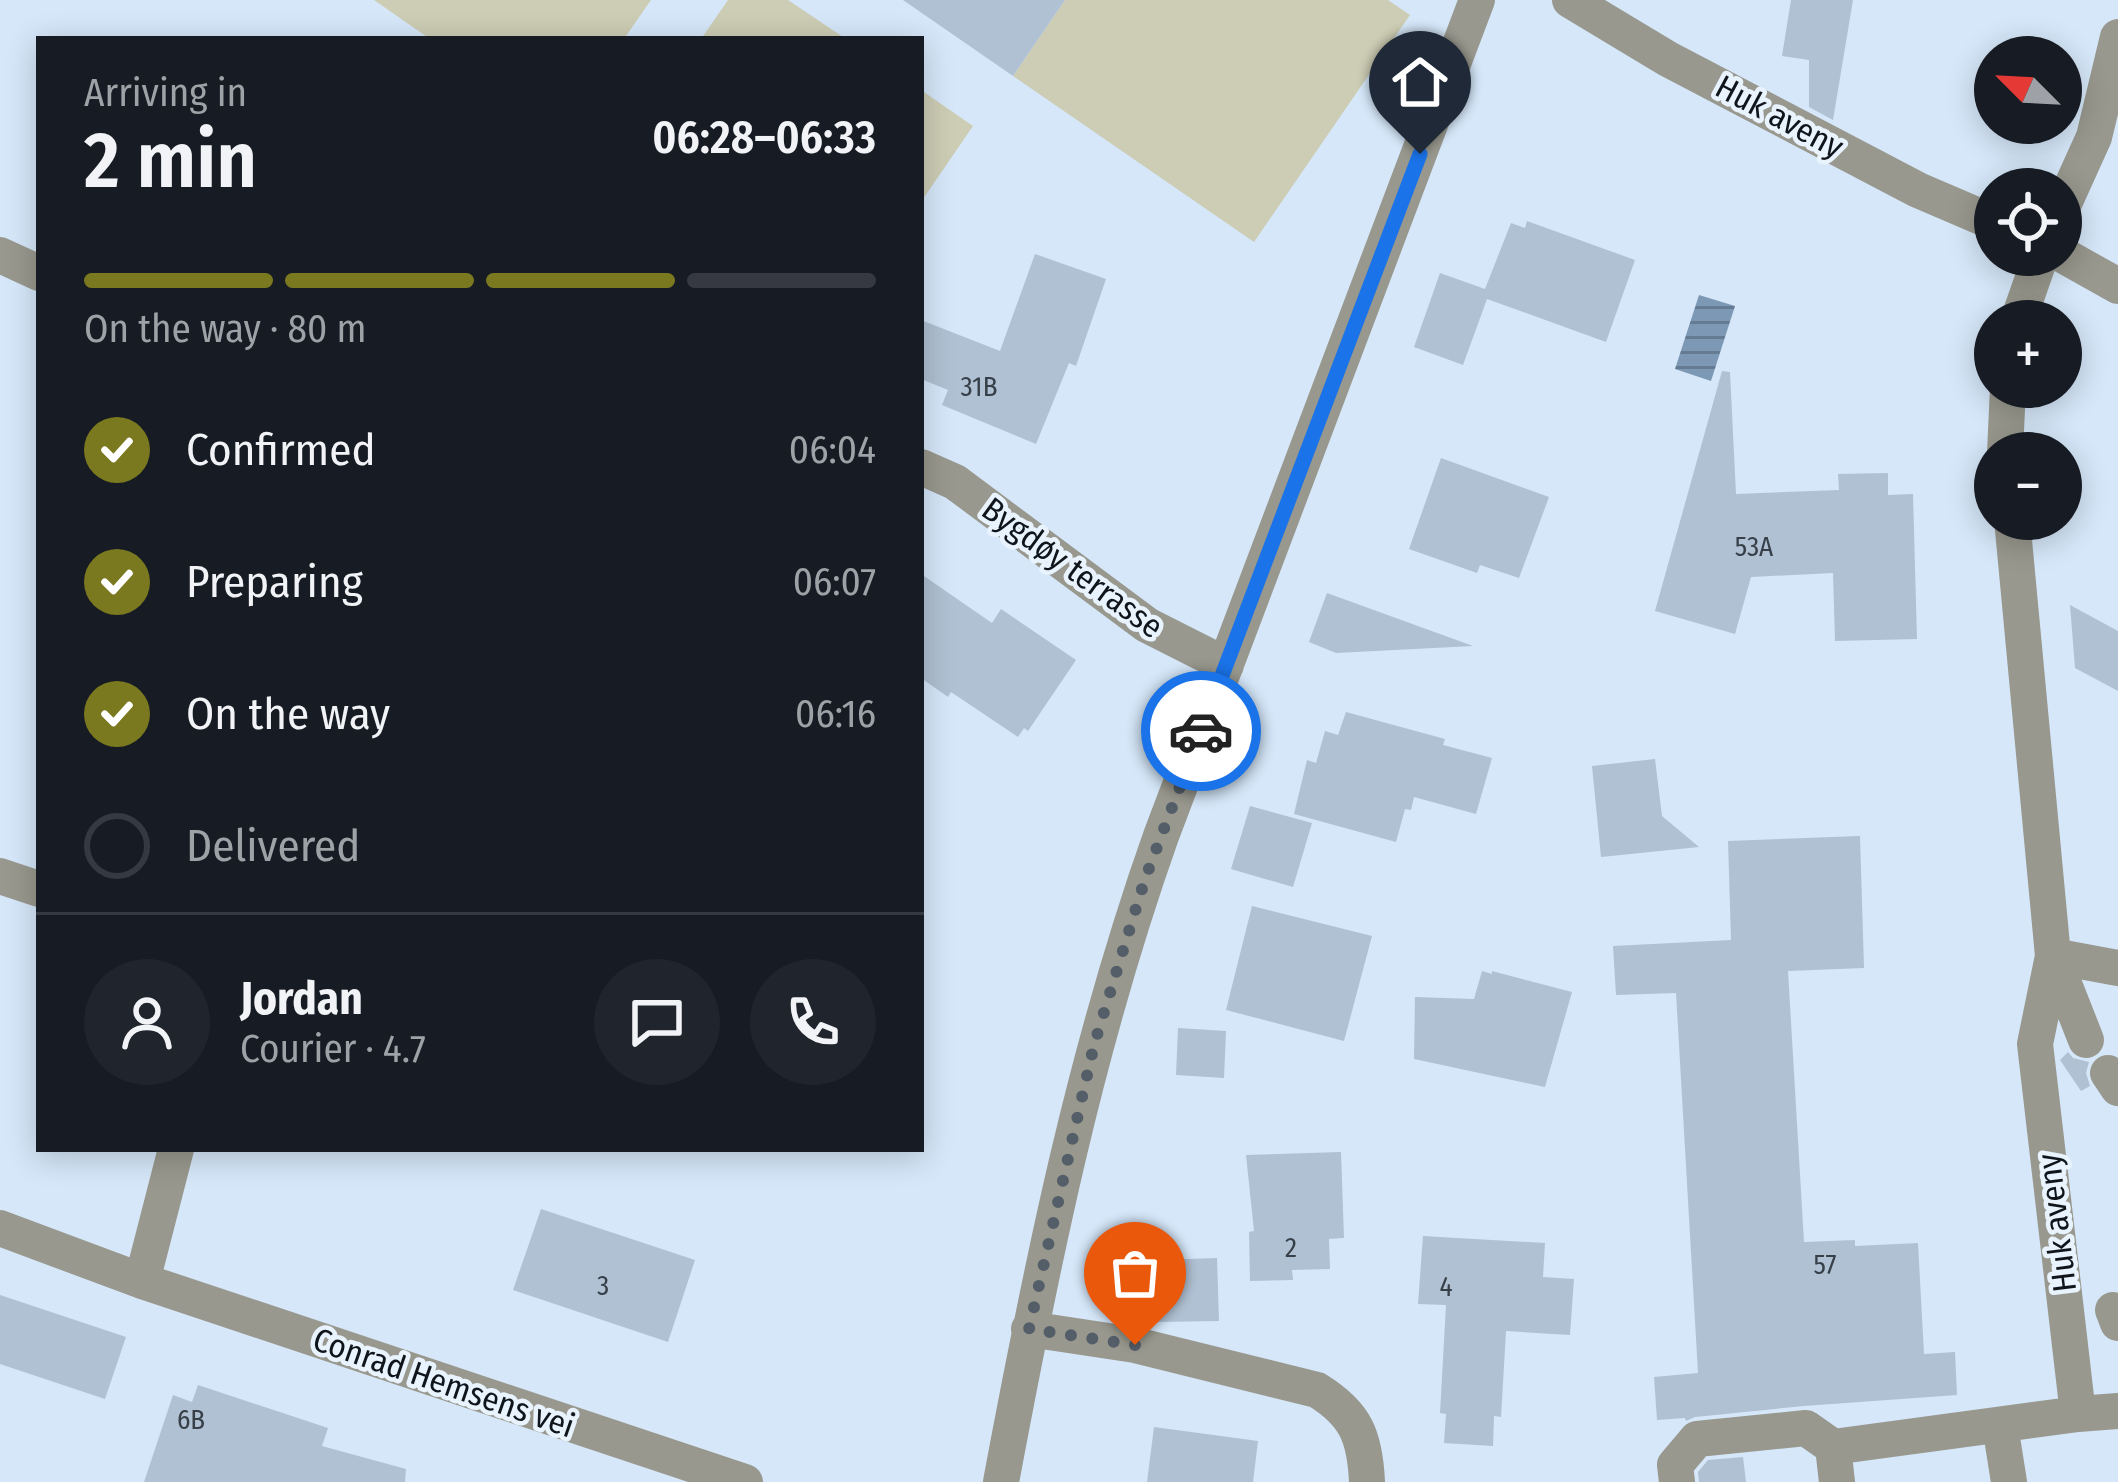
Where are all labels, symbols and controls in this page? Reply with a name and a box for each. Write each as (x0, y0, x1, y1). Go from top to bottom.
pin (1369, 31, 1471, 154)
north arrow (1974, 36, 2082, 144)
map controls (1974, 36, 2082, 540)
icon: home (1387, 49, 1453, 115)
street label: Huk aveny (1709, 67, 1850, 167)
text: Arriving in (84, 70, 247, 116)
text: 06:28–06:33 (652, 111, 876, 165)
text: 2 min (84, 114, 257, 208)
button: locate (1974, 168, 2082, 276)
button: + (1974, 300, 2082, 408)
text: On the way · 80 m (84, 306, 366, 352)
house number: 31B (961, 371, 997, 403)
icon: check (84, 417, 150, 483)
text: Confirmed (186, 423, 376, 477)
text: 06:04 (789, 427, 876, 473)
button: − (1974, 432, 2082, 540)
street label: Bygdøy terrasse (974, 489, 1171, 647)
house number: 53A (1735, 531, 1774, 563)
icon: check (84, 549, 150, 615)
text: Preparing (186, 555, 363, 609)
text: 06:07 (793, 559, 876, 605)
courier (1141, 671, 1261, 791)
icon: check (84, 681, 150, 747)
text: On the way (186, 687, 390, 741)
text: 06:16 (795, 691, 876, 737)
icon: car (1168, 698, 1234, 764)
text: Delivered (186, 819, 360, 873)
button: person (84, 959, 210, 1085)
button: chat (594, 959, 720, 1085)
button: phone (750, 959, 876, 1085)
text: Jordan (240, 972, 363, 1026)
text: Courier · 4.7 (240, 1026, 426, 1072)
street label: Huk aveny (2029, 1151, 2085, 1294)
pin (1084, 1222, 1186, 1345)
house number: 2 (1285, 1232, 1297, 1264)
icon: bag (1102, 1240, 1168, 1306)
house number: 57 (1814, 1249, 1836, 1281)
house number: 3 (597, 1270, 609, 1302)
house number: 4 (1439, 1271, 1453, 1303)
street label: Conrad Hemsens vei (308, 1320, 579, 1446)
house number: 6B (177, 1404, 205, 1436)

